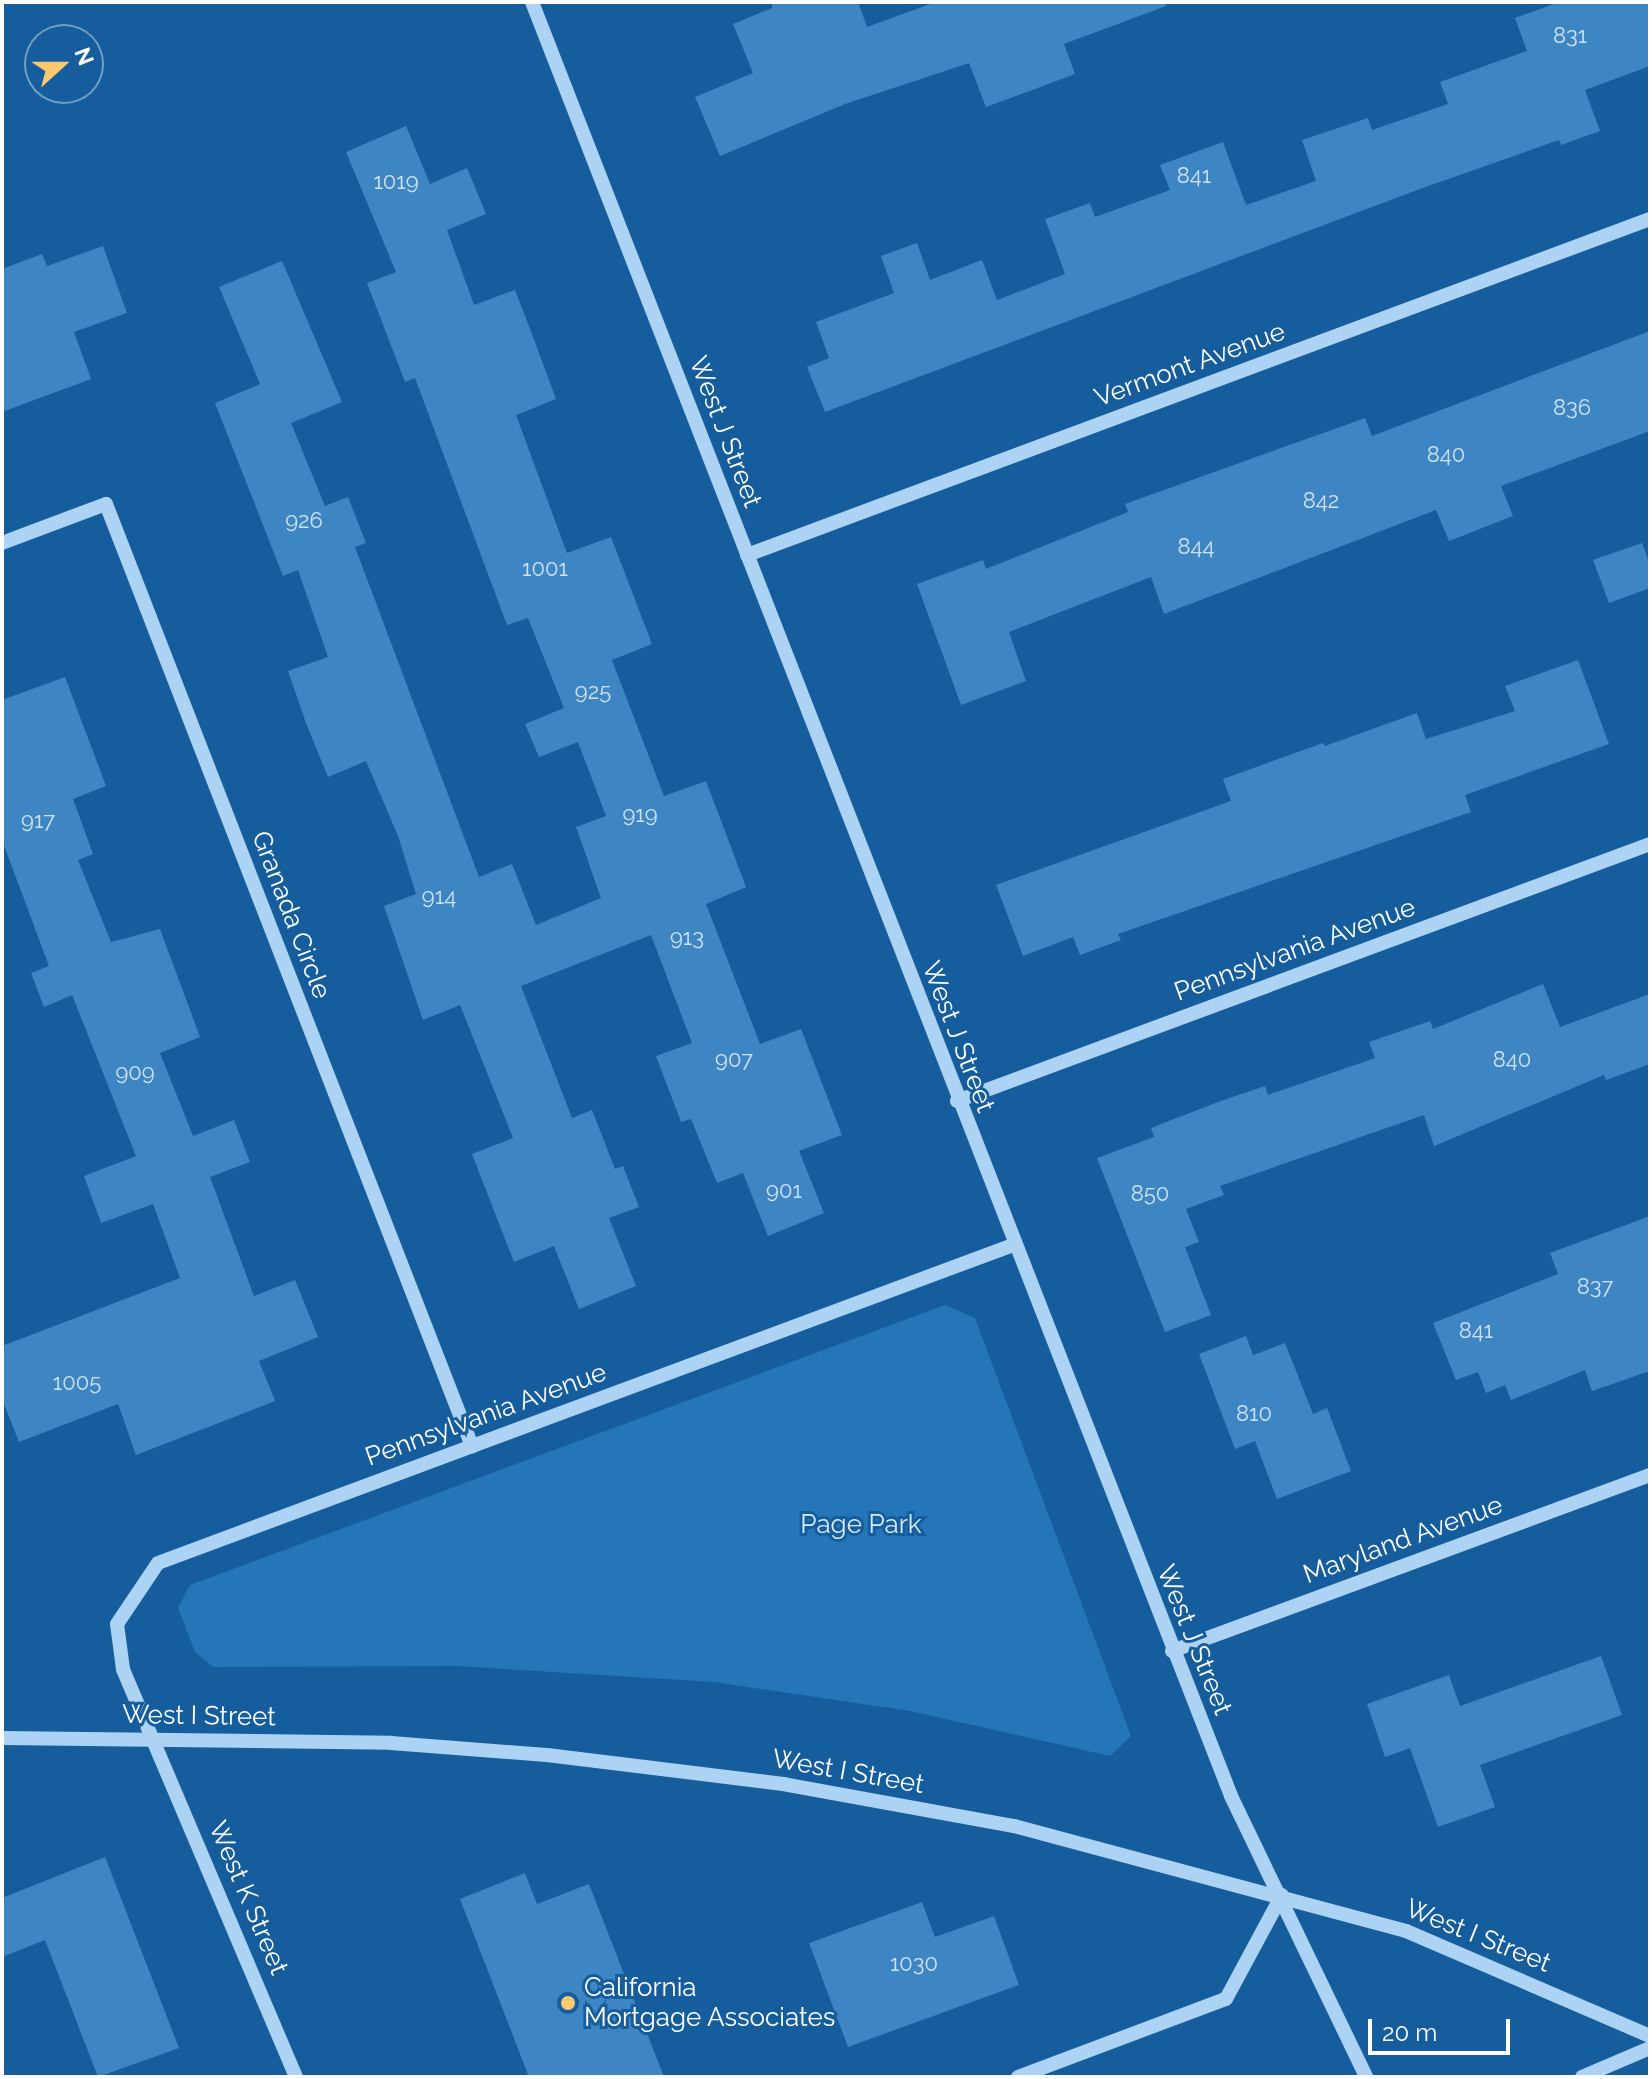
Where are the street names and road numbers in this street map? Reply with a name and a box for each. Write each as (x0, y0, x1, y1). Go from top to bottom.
street label: Vermont Avenue (1090, 316, 1290, 414)
street label: West J Street (682, 352, 768, 512)
street label: Granada Circle (245, 827, 337, 1003)
street label: Pennsylvania Avenue (1170, 892, 1420, 1008)
street label: West J Street (915, 957, 1001, 1117)
street label: Pennsylvania Avenue (361, 1357, 611, 1473)
street label: Maryland Avenue (1299, 1489, 1507, 1591)
street label: West J Street (1150, 1560, 1238, 1720)
street label: West I Street (122, 1699, 276, 1733)
street label: West I Street (770, 1743, 926, 1801)
street label: West K Street (202, 1816, 294, 1980)
street label: West I Street (1401, 1893, 1555, 1979)

